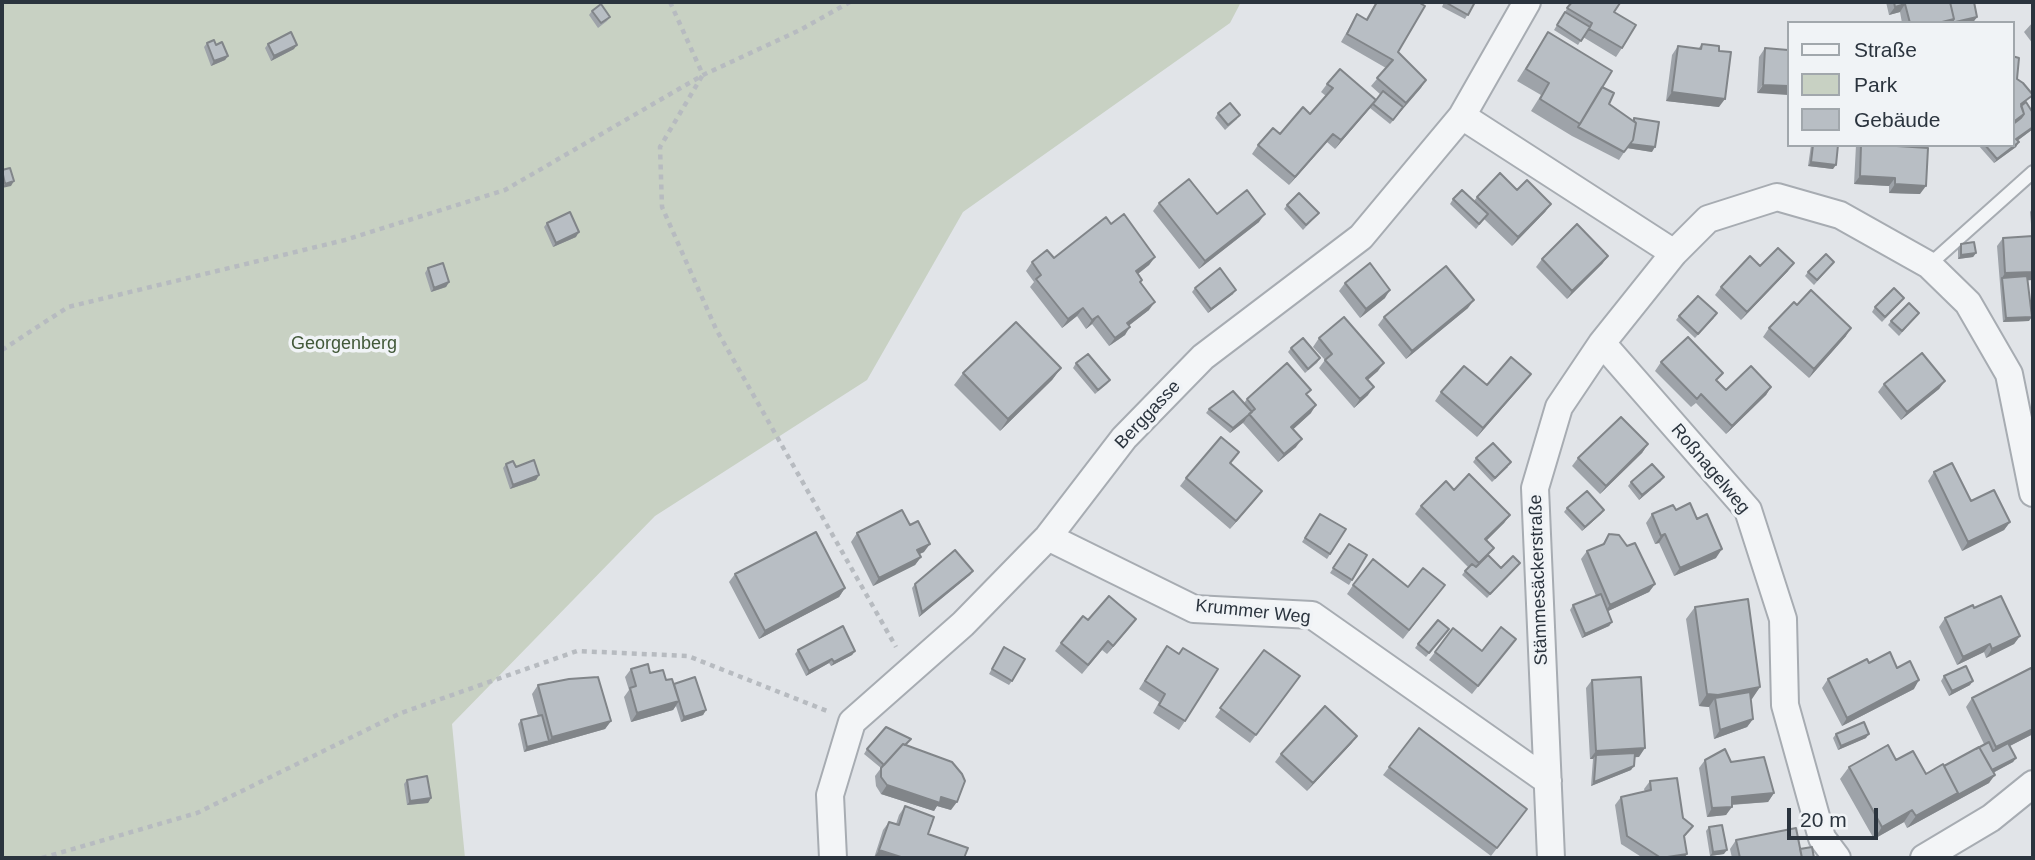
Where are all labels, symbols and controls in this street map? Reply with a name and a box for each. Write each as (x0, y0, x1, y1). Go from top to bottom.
legend (1786, 21, 2014, 147)
text: Straße (1854, 38, 1917, 61)
text: Park (1854, 73, 1897, 96)
text: Gebäude (1854, 108, 1940, 131)
park label: Georgenberg (291, 333, 397, 355)
street label: Berggasse (1111, 376, 1185, 454)
street label: Roßnagelweg (1666, 420, 1754, 518)
street label: Stämmesäckerstraße (1525, 494, 1553, 666)
street label: Krummer Weg (1194, 595, 1312, 629)
scale bar (1790, 794, 1881, 838)
text: 20 m (1800, 808, 1847, 831)

